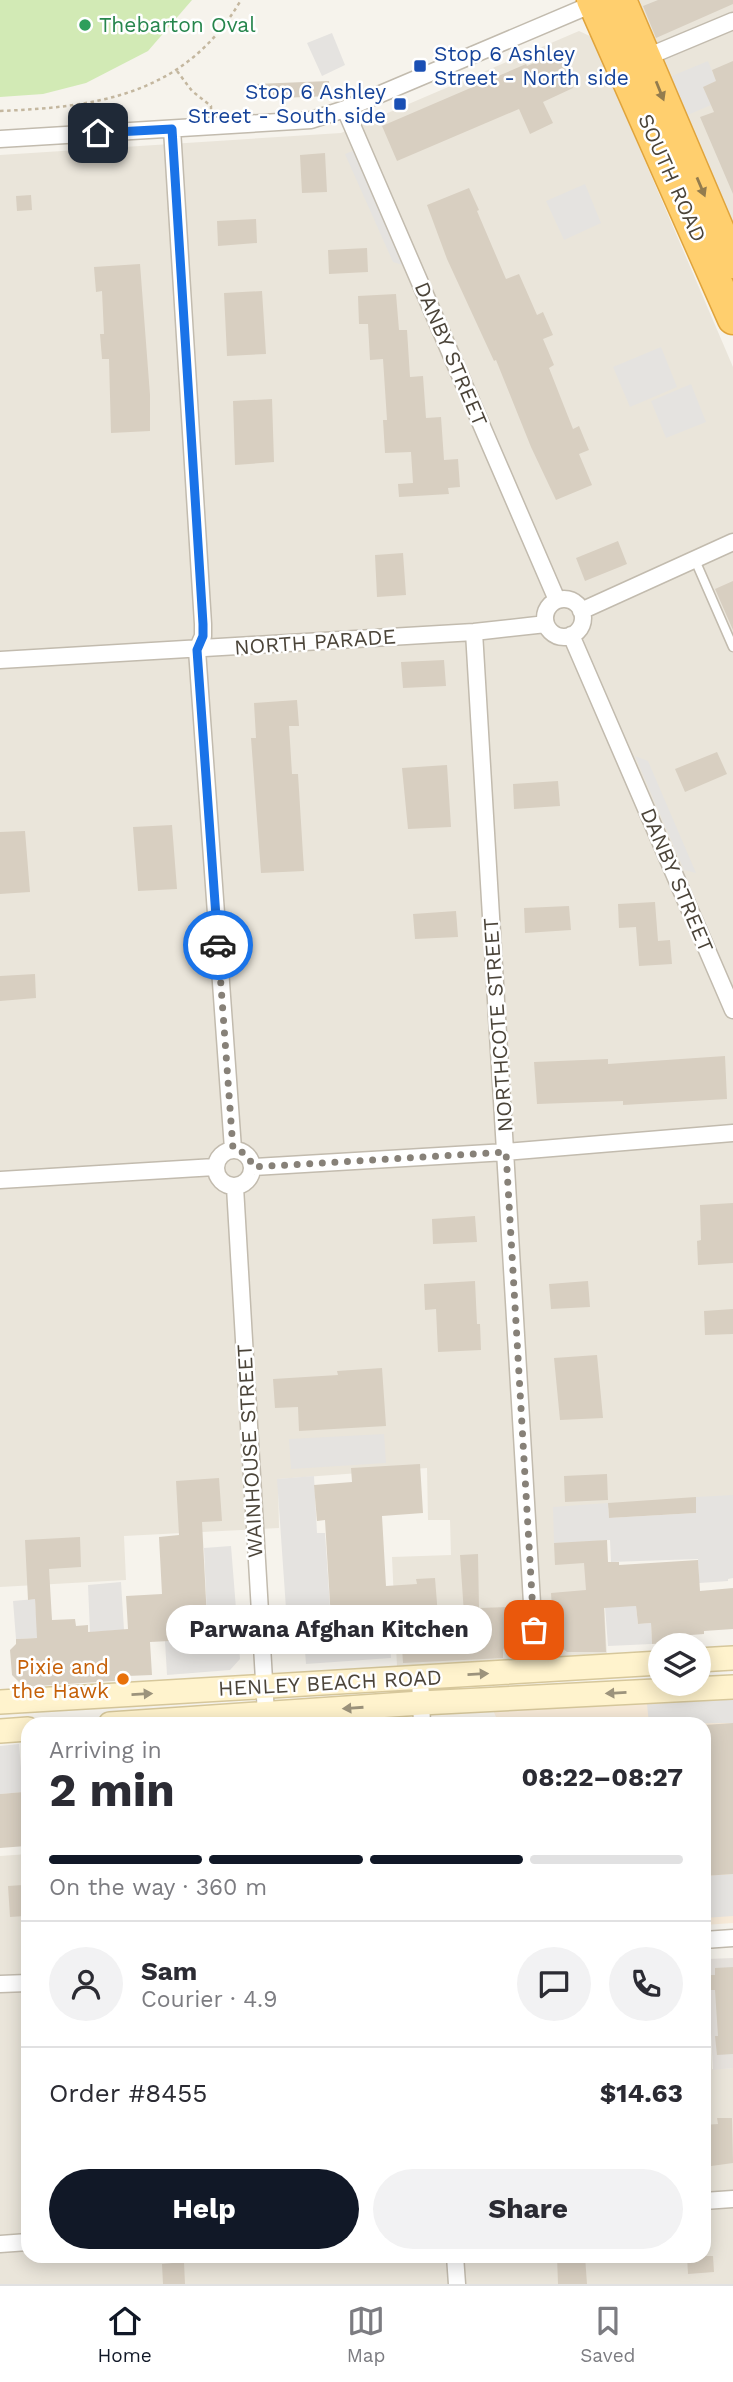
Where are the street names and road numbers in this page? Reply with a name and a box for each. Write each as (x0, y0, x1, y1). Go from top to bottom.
street label: SOUTH ROAD (633, 110, 712, 246)
street label: DANBY STREET (410, 278, 493, 430)
street label: NORTH PARADE (233, 623, 397, 660)
street label: DANBY STREET (636, 804, 719, 956)
street label: NORTHCOTE STREET (478, 917, 517, 1133)
street label: WAINHOUSE STREET (231, 1343, 268, 1558)
street label: HENLEY BEACH ROAD (217, 1664, 443, 1701)

